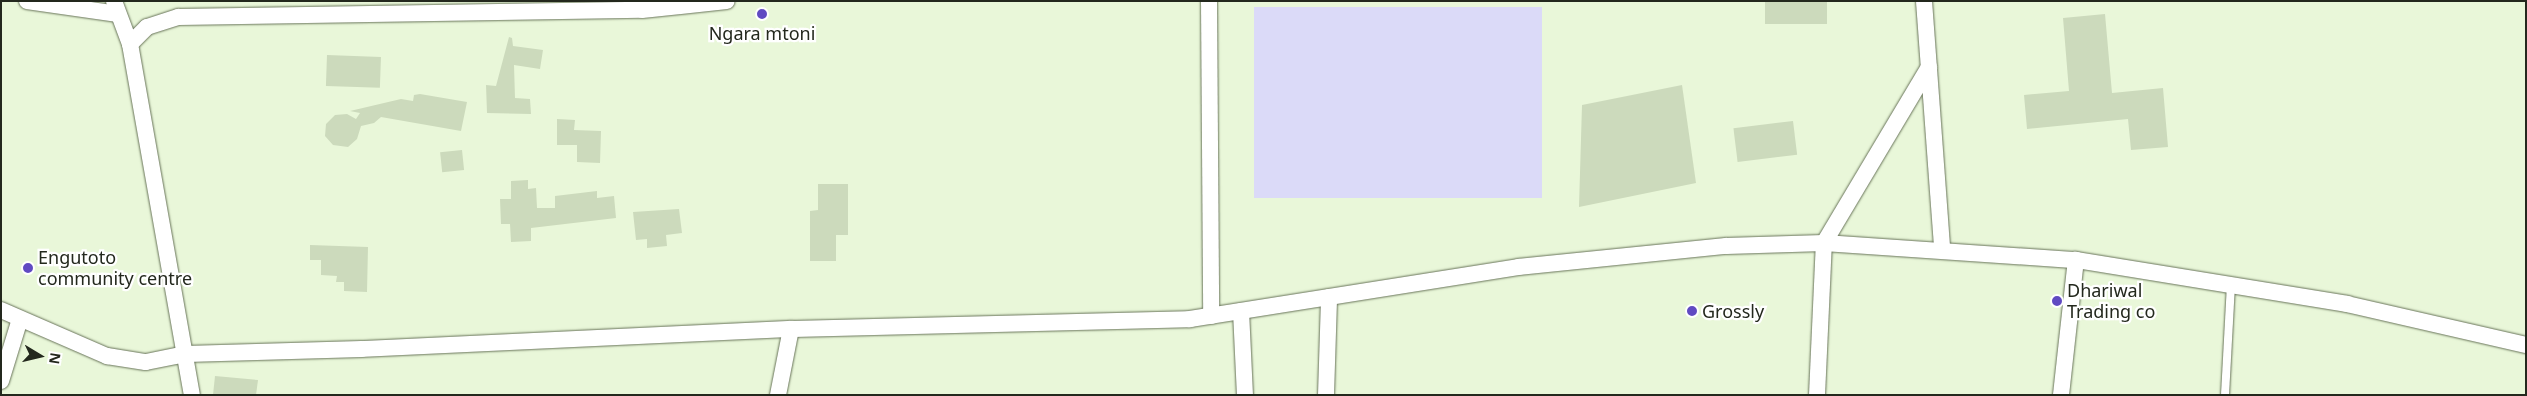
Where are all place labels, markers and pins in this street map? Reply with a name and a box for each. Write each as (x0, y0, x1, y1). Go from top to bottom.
marker: Ngara mtoni (756, 8, 768, 20)
place label: Ngara mtoni (709, 22, 815, 44)
place label: Engutoto community centre (38, 247, 192, 290)
marker: Engutoto community centre (22, 262, 34, 274)
place label: Dhariwal Trading co (2067, 280, 2155, 322)
marker: Dhariwal Trading co (2051, 295, 2063, 307)
place label: Grossly (1702, 300, 1764, 322)
marker: Grossly (1686, 305, 1698, 317)

